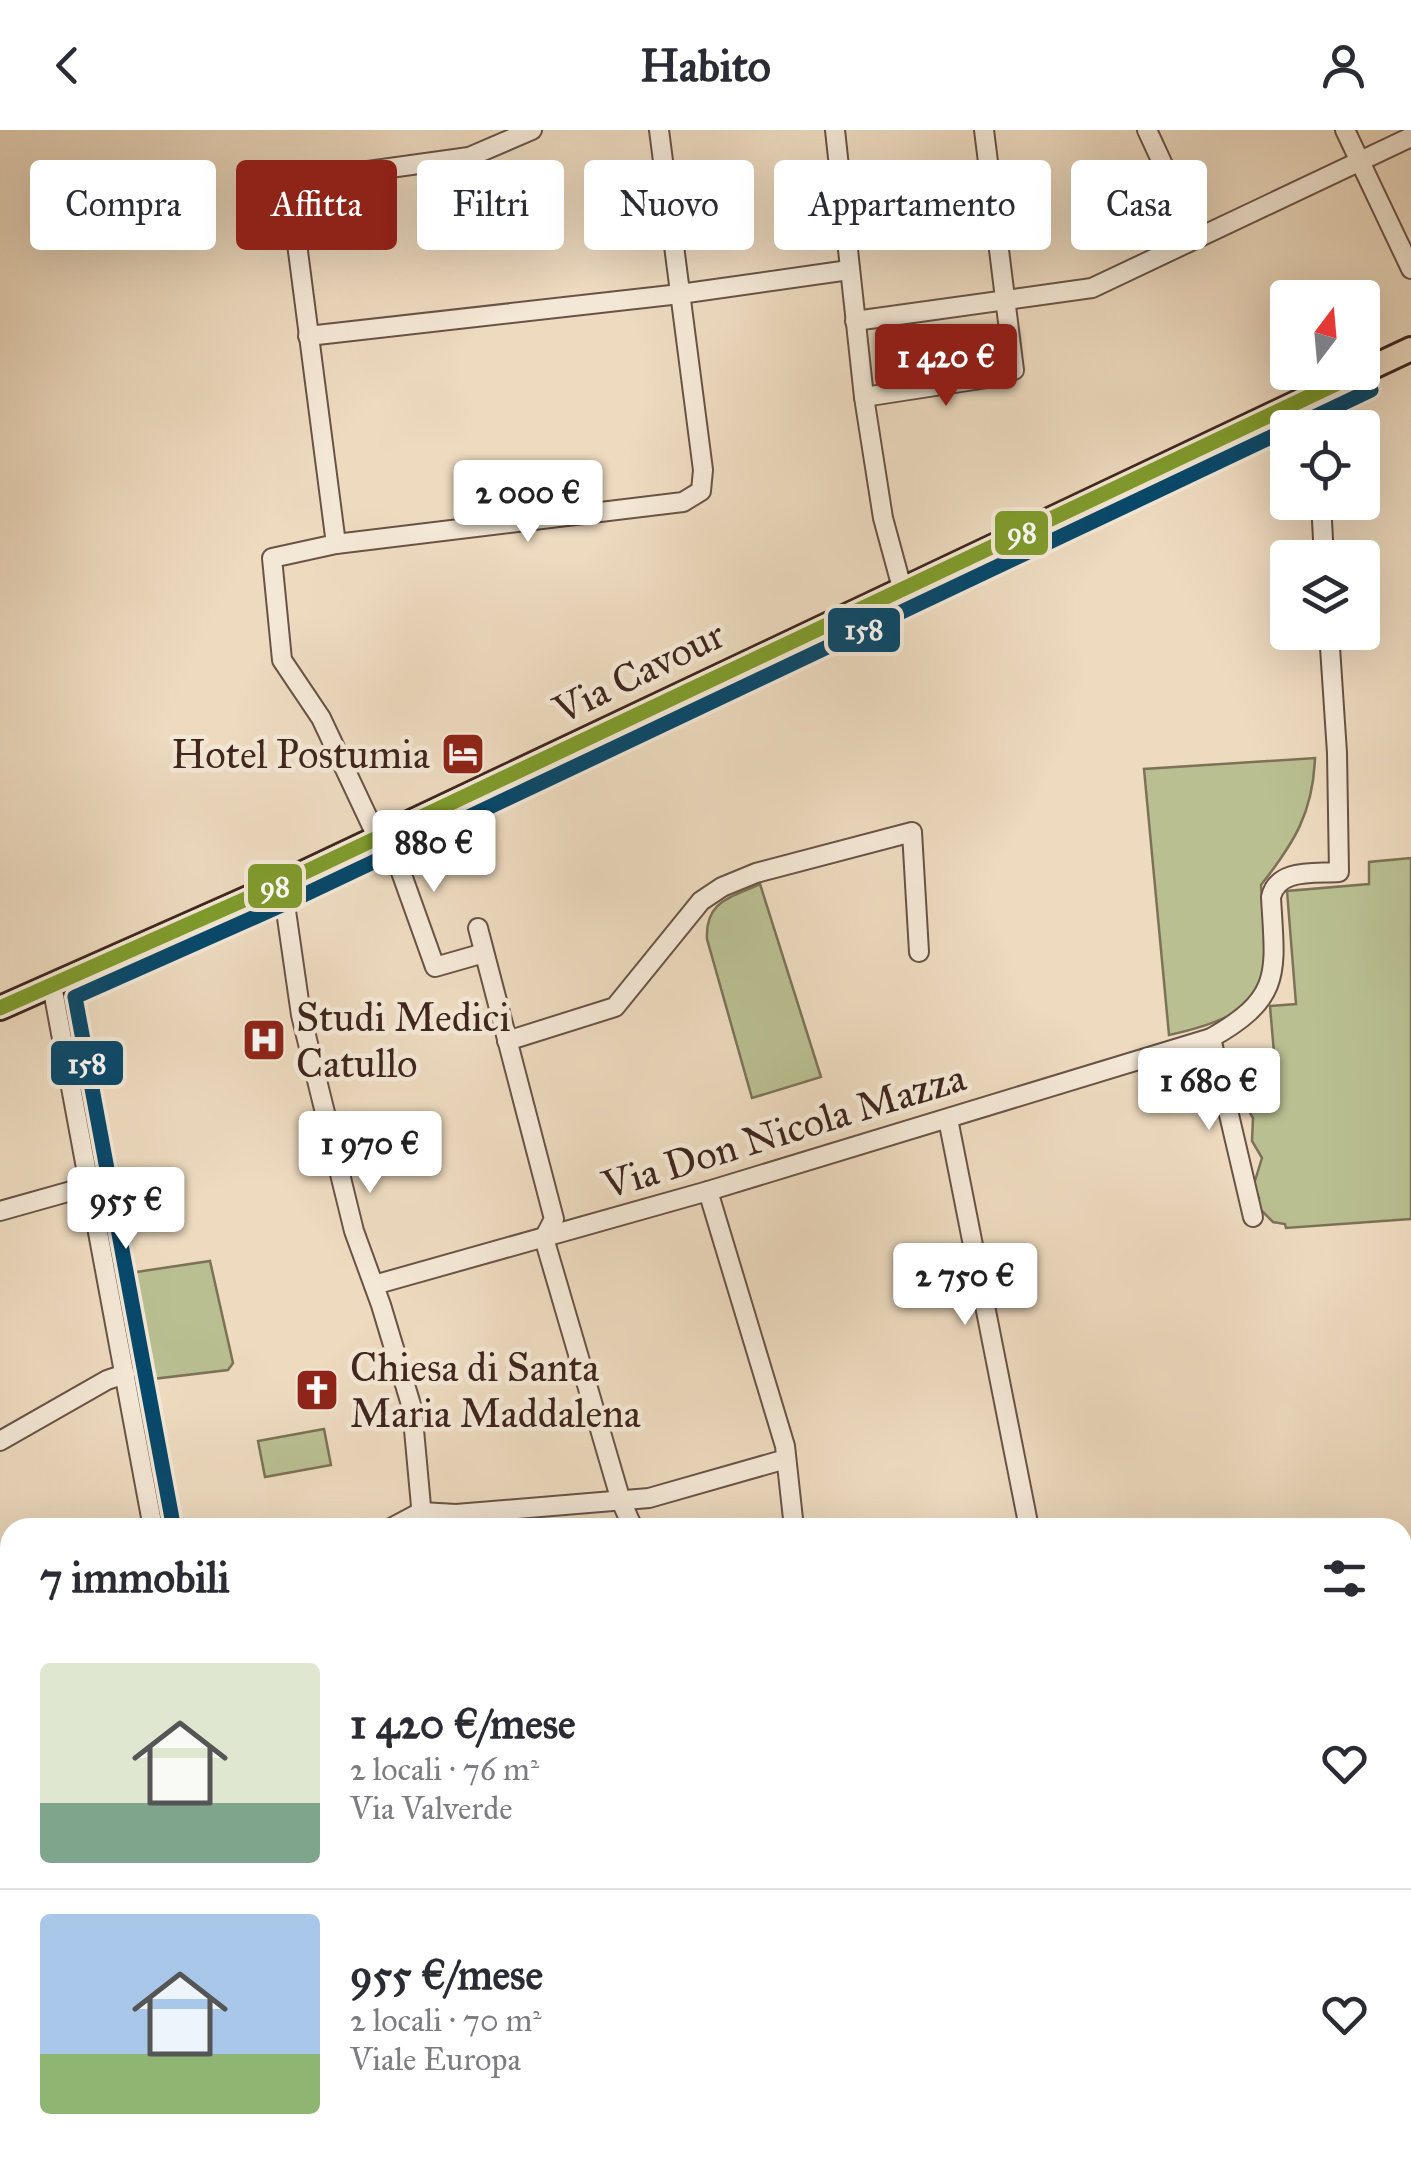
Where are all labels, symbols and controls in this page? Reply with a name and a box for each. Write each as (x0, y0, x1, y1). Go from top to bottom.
icon: back (40, 38, 95, 93)
text: Habito (640, 38, 771, 93)
icon: person (1316, 38, 1371, 93)
chip: Compra (30, 160, 216, 250)
chip: Affitta (236, 160, 397, 250)
chip: Filtri (417, 160, 564, 250)
chip: Nuovo (584, 160, 754, 250)
chip: Appartamento (774, 160, 1051, 250)
chip: Casa (1071, 160, 1207, 250)
north arrow (1270, 280, 1380, 390)
map controls (1270, 280, 1380, 650)
pin: 1 420 € (854, 324, 1038, 409)
text: 1 420 € (897, 337, 995, 376)
button: locate (1270, 410, 1380, 520)
pin: 2 000 € (436, 460, 620, 545)
text: 2 000 € (476, 473, 580, 512)
line badge: 98 (993, 509, 1050, 557)
text: 98 (1007, 515, 1037, 550)
button: layers (1270, 540, 1380, 650)
line badge: 158 (826, 606, 902, 654)
street label: Via Cavour (545, 610, 732, 735)
text: 158 (845, 612, 883, 647)
place label: Hotel Postumia (171, 730, 430, 779)
hotel icon: Hotel Postumia (440, 731, 486, 777)
pin: 880 € (364, 810, 504, 895)
text: 880 € (395, 823, 473, 862)
line badge: 98 (246, 862, 304, 910)
text: 98 (260, 869, 290, 904)
place label: Studi Medici Catullo (296, 993, 510, 1088)
hospital icon: Studi Medici Catullo (241, 1017, 287, 1063)
line badge: 158 (49, 1039, 125, 1087)
text: 158 (68, 1046, 106, 1081)
pin: 1 680 € (1117, 1048, 1301, 1133)
street label: Via Don Nicola Mazza (596, 1052, 971, 1210)
text: 1 680 € (1160, 1061, 1258, 1100)
pin: 1 970 € (278, 1111, 462, 1196)
text: 1 970 € (321, 1124, 419, 1163)
pin: 955 € (56, 1167, 196, 1252)
text: 955 € (89, 1180, 163, 1219)
pin: 2 750 € (873, 1243, 1057, 1328)
text: 2 750 € (915, 1256, 1015, 1295)
place label: Chiesa di Santa Maria Maddalena (350, 1343, 641, 1438)
church icon: Chiesa di Santa Maria Maddalena (294, 1367, 340, 1413)
icon: filters (1317, 1551, 1372, 1606)
text: 7 immobili (40, 1552, 230, 1604)
text: 1 420 €/mese (350, 1698, 575, 1750)
icon: home (120, 1703, 240, 1823)
icon: heart (1317, 1736, 1372, 1791)
text: 2 locali · 76 m² (350, 1750, 539, 1789)
text: Via Valverde (350, 1789, 513, 1828)
text: 955 €/mese (350, 1949, 543, 2001)
icon: home (120, 1954, 240, 2074)
icon: heart (1317, 1987, 1372, 2042)
text: 2 locali · 70 m² (350, 2001, 542, 2040)
text: Viale Europa (350, 2040, 521, 2079)

